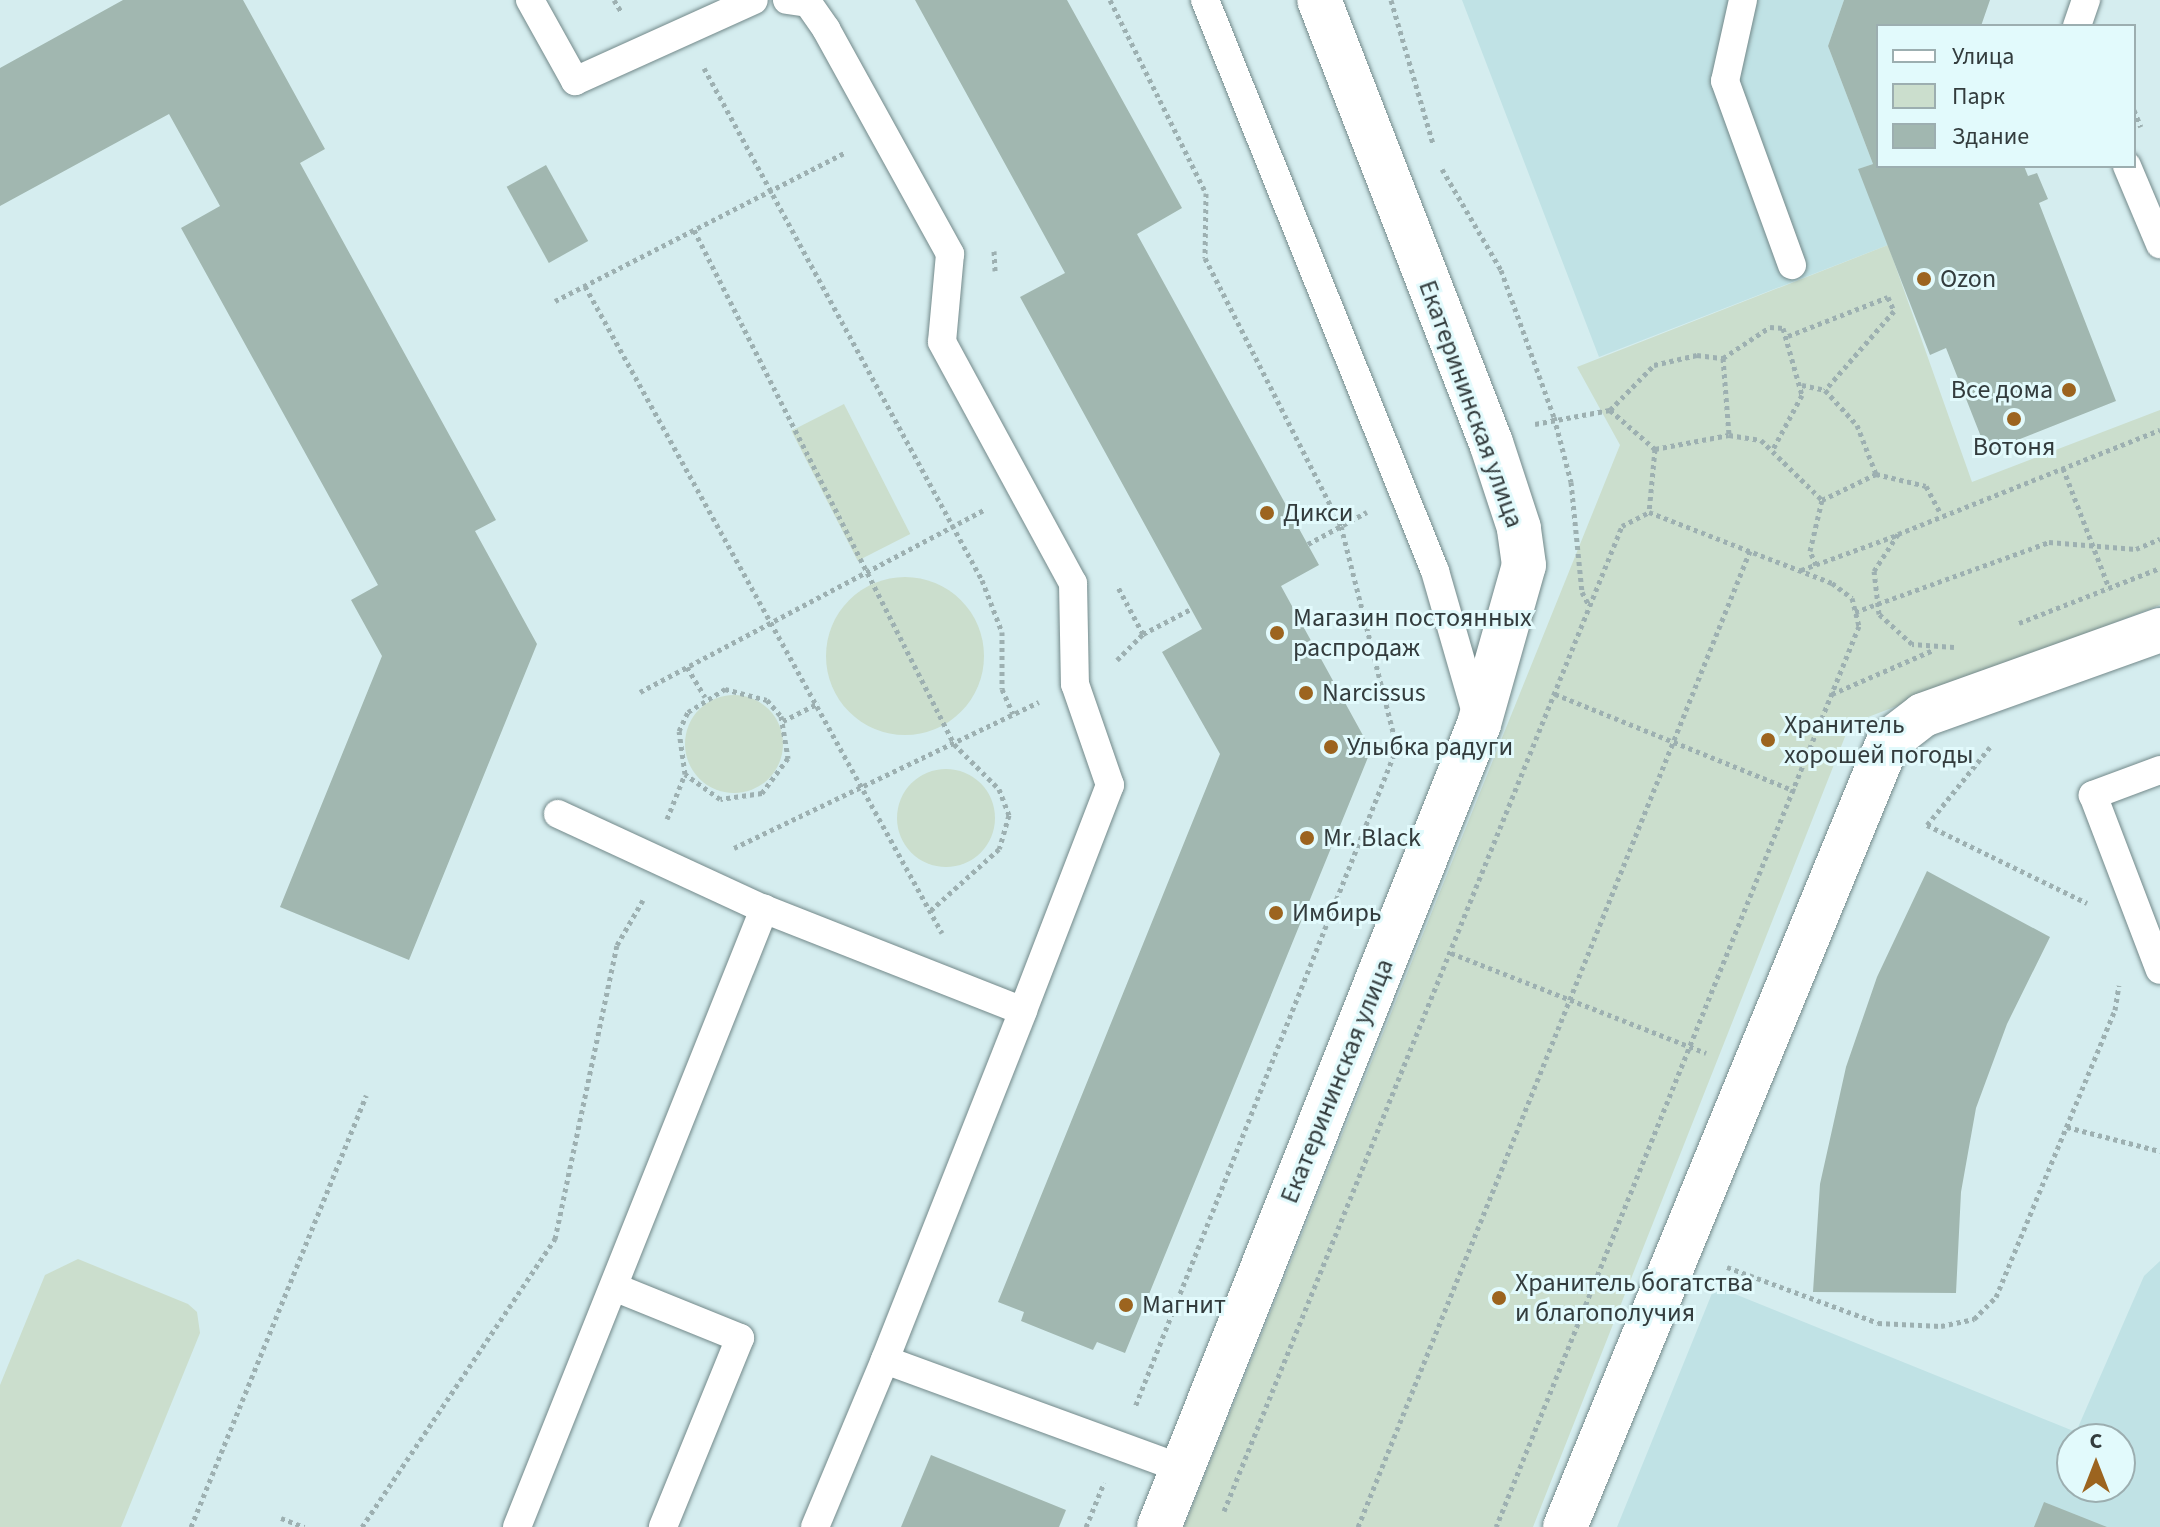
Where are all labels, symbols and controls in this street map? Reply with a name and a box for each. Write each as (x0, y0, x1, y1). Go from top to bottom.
legend (1876, 24, 2136, 168)
text: Улица (1952, 39, 2014, 74)
text: Парк (1952, 79, 2005, 114)
text: Здание (1952, 119, 2029, 154)
place label: Ozon (1940, 263, 1996, 295)
marker: Ozon (1915, 270, 1933, 288)
street label: Екатерининская улица (1412, 276, 1530, 532)
place label: Все дома (1951, 374, 2053, 406)
marker: Все дома (2060, 381, 2078, 399)
marker: Вотоня (2005, 410, 2023, 428)
place label: Вотоня (1973, 431, 2055, 463)
place label: Дикси (1283, 497, 1353, 529)
marker: Дикси (1258, 504, 1276, 522)
place label: Магазин постоянных распродаж (1293, 602, 1532, 664)
marker: Магазин постоянных распродаж (1268, 624, 1286, 642)
place label: Narcissus (1322, 677, 1426, 709)
marker: Narcissus (1297, 684, 1315, 702)
place label: Хранитель хорошей погоды (1784, 709, 1974, 770)
place label: Улыбка радуги (1347, 731, 1513, 763)
marker: Хранитель хорошей погоды (1759, 731, 1777, 749)
marker: Улыбка радуги (1322, 738, 1340, 756)
place label: Mr. Black (1323, 822, 1421, 854)
marker: Mr. Black (1298, 829, 1316, 847)
place label: Имбирь (1292, 897, 1382, 929)
marker: Имбирь (1267, 904, 1285, 922)
street label: Екатерининская улица (1274, 954, 1400, 1208)
place label: Хранитель богатства и благополучия (1515, 1267, 1753, 1328)
place label: Магнит (1142, 1289, 1226, 1321)
marker: Хранитель богатства и благополучия (1490, 1289, 1508, 1307)
marker: Магнит (1117, 1296, 1135, 1314)
north arrow (2056, 1423, 2136, 1503)
text: С (2090, 1425, 2102, 1457)

